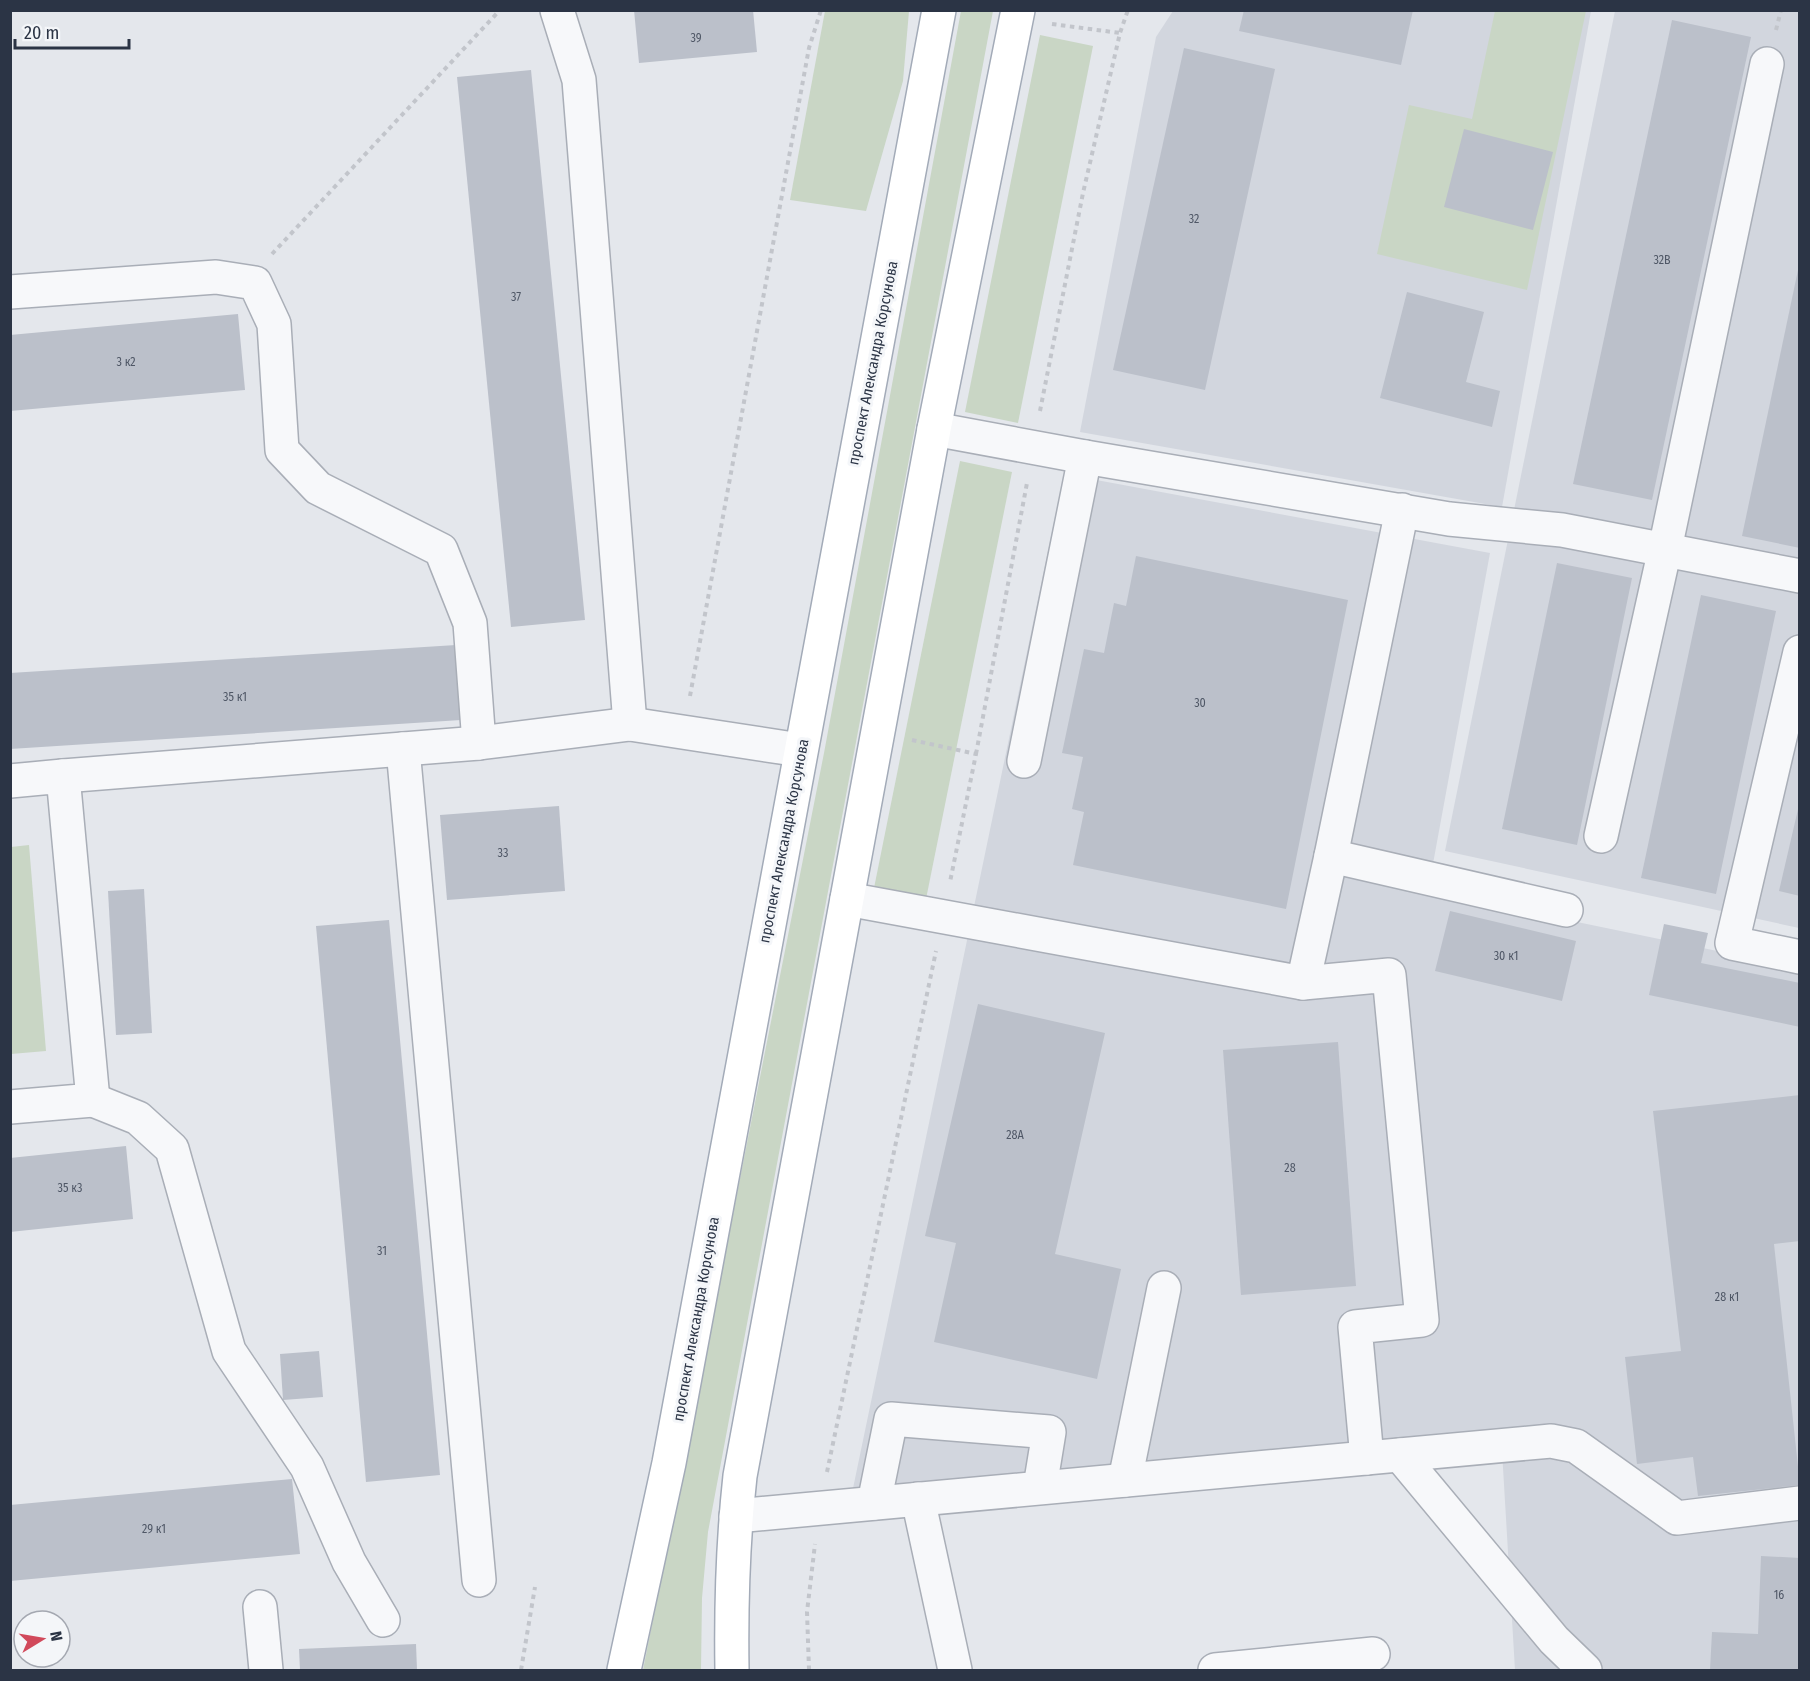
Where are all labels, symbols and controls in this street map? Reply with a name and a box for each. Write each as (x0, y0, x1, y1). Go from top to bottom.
scale bar (15, 12, 129, 50)
text: 20 m (24, 22, 59, 44)
house number: 39 (690, 31, 702, 45)
house number: 32 (1189, 212, 1199, 226)
house number: 32В (1653, 253, 1671, 267)
street label: проспект Александра Корсунова (844, 259, 902, 467)
house number: 37 (511, 290, 521, 304)
house number: 3 к2 (116, 355, 136, 369)
house number: 35 к1 (223, 690, 247, 704)
house number: 30 (1194, 696, 1206, 710)
street label: проспект Александра Корсунова (755, 737, 813, 945)
house number: 33 (498, 846, 508, 860)
house number: 30 к1 (1494, 949, 1518, 963)
house number: 28А (1006, 1128, 1024, 1142)
house number: 28 (1284, 1161, 1296, 1175)
house number: 35 к3 (58, 1181, 82, 1195)
street label: проспект Александра Корсунова (669, 1215, 723, 1423)
house number: 31 (377, 1244, 387, 1258)
house number: 28 к1 (1715, 1290, 1739, 1304)
house number: 29 к1 (142, 1522, 166, 1536)
house number: 16 (1774, 1588, 1784, 1602)
north arrow (12, 1609, 72, 1669)
text: N (46, 1630, 66, 1643)

